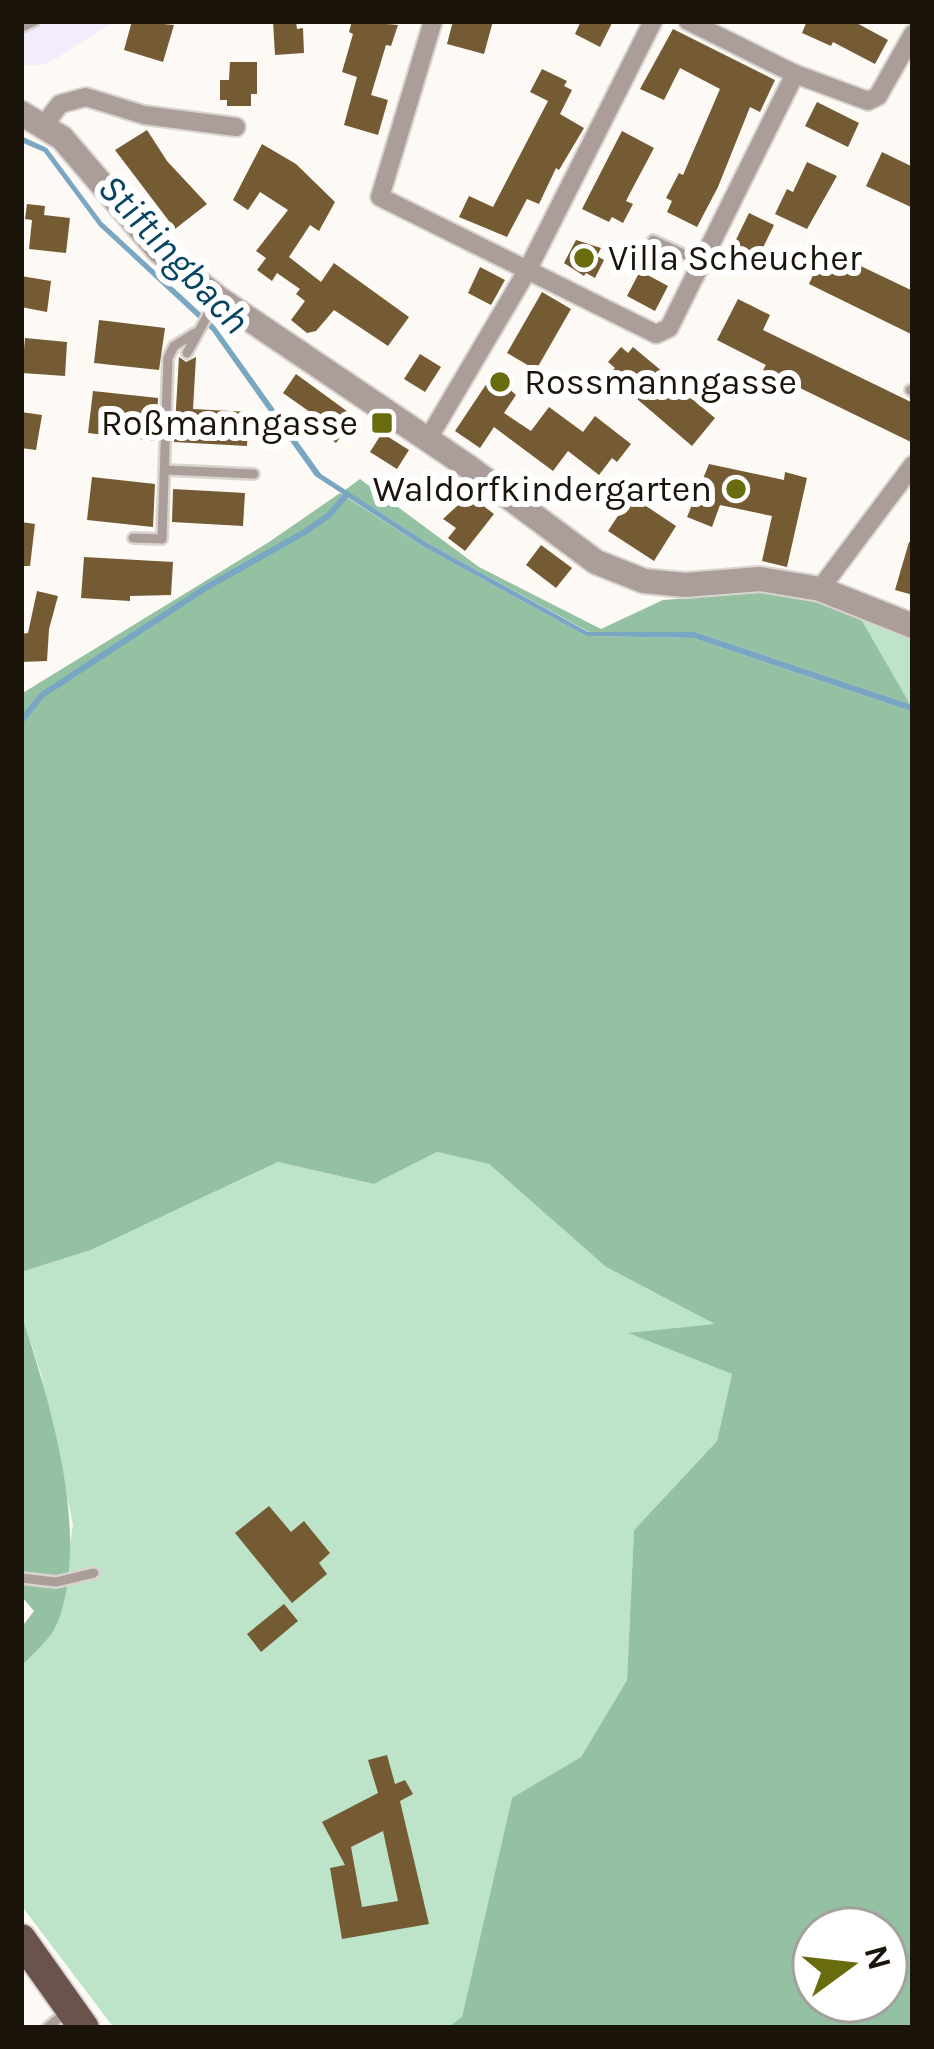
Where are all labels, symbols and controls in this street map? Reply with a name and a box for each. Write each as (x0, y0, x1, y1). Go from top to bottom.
water label: Stiftingbach (89, 165, 259, 343)
place label: Villa Scheucher (608, 237, 863, 279)
marker: Villa Scheucher (571, 245, 597, 271)
place label: Rossmanngasse (524, 361, 797, 403)
marker: Rossmanngasse (487, 369, 513, 395)
place label: Roßmanngasse (101, 402, 358, 444)
marker: Roßmanngasse (369, 410, 395, 436)
place label: Waldorfkindergarten (373, 468, 712, 510)
marker: Waldorfkindergarten (723, 476, 749, 502)
north arrow (790, 1905, 910, 2025)
text: N (857, 1941, 899, 1974)

